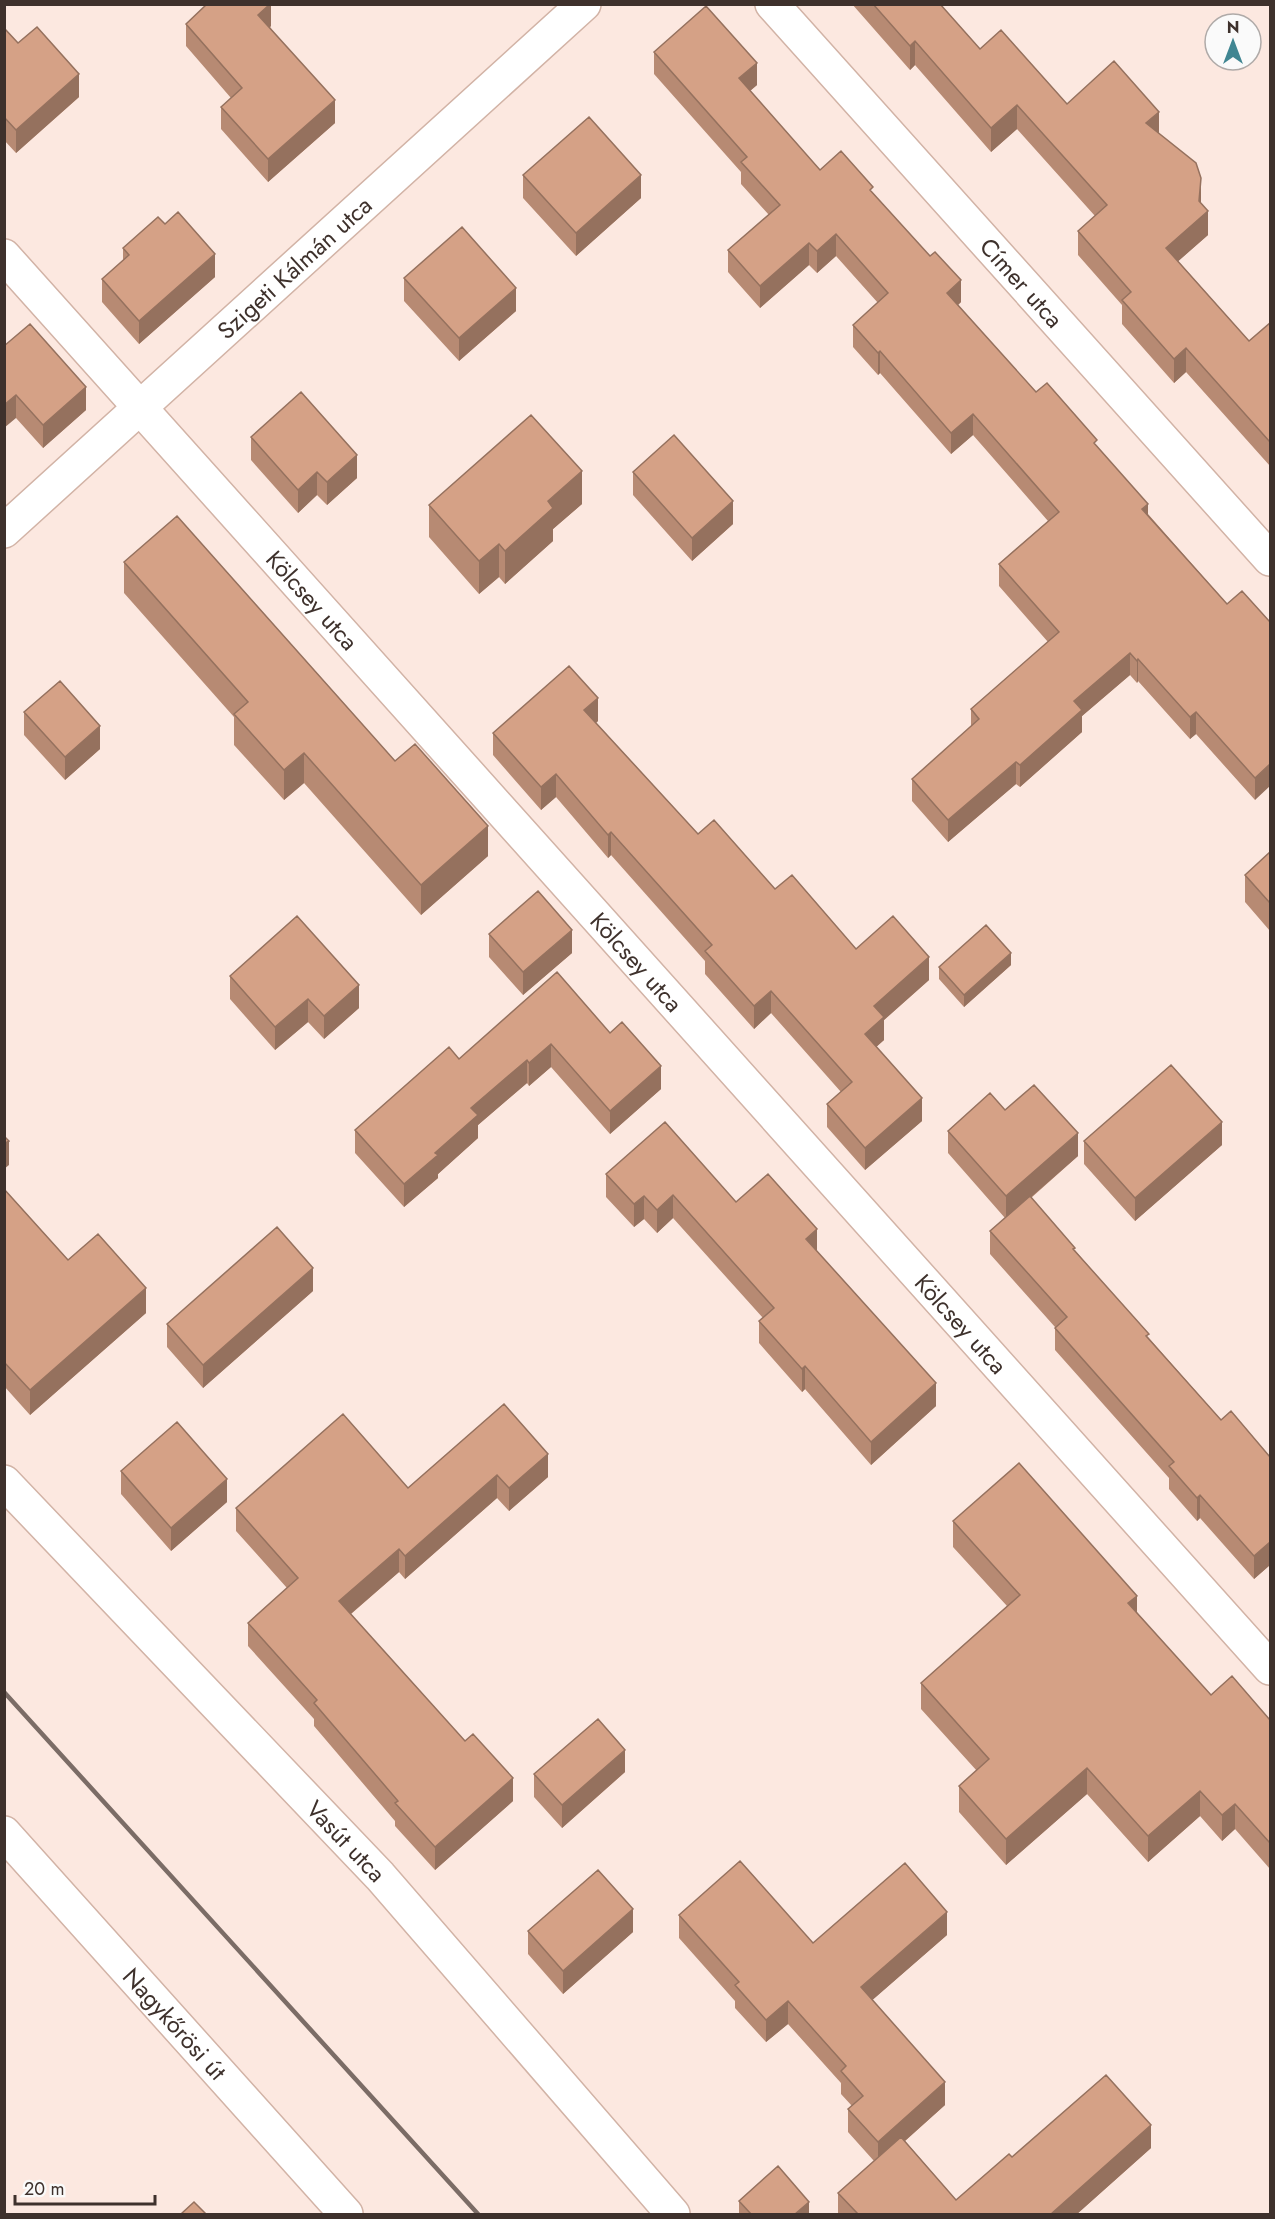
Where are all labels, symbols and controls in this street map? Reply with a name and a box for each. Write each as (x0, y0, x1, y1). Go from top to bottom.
north arrow (1203, 12, 1263, 72)
text: N (1227, 16, 1239, 39)
street label: Szigeti Kálmán utca (209, 188, 379, 347)
street label: Címer utca (972, 229, 1072, 335)
street label: Kölcsey utca (258, 542, 367, 658)
street label: Kölcsey utca (582, 904, 691, 1020)
street label: Kölcsey utca (907, 1266, 1016, 1381)
street label: Vasút utca (299, 1792, 394, 1890)
street label: Nagykőrösi út (115, 1960, 235, 2088)
scale bar (15, 2168, 154, 2206)
text: 20 m (24, 2176, 64, 2202)

